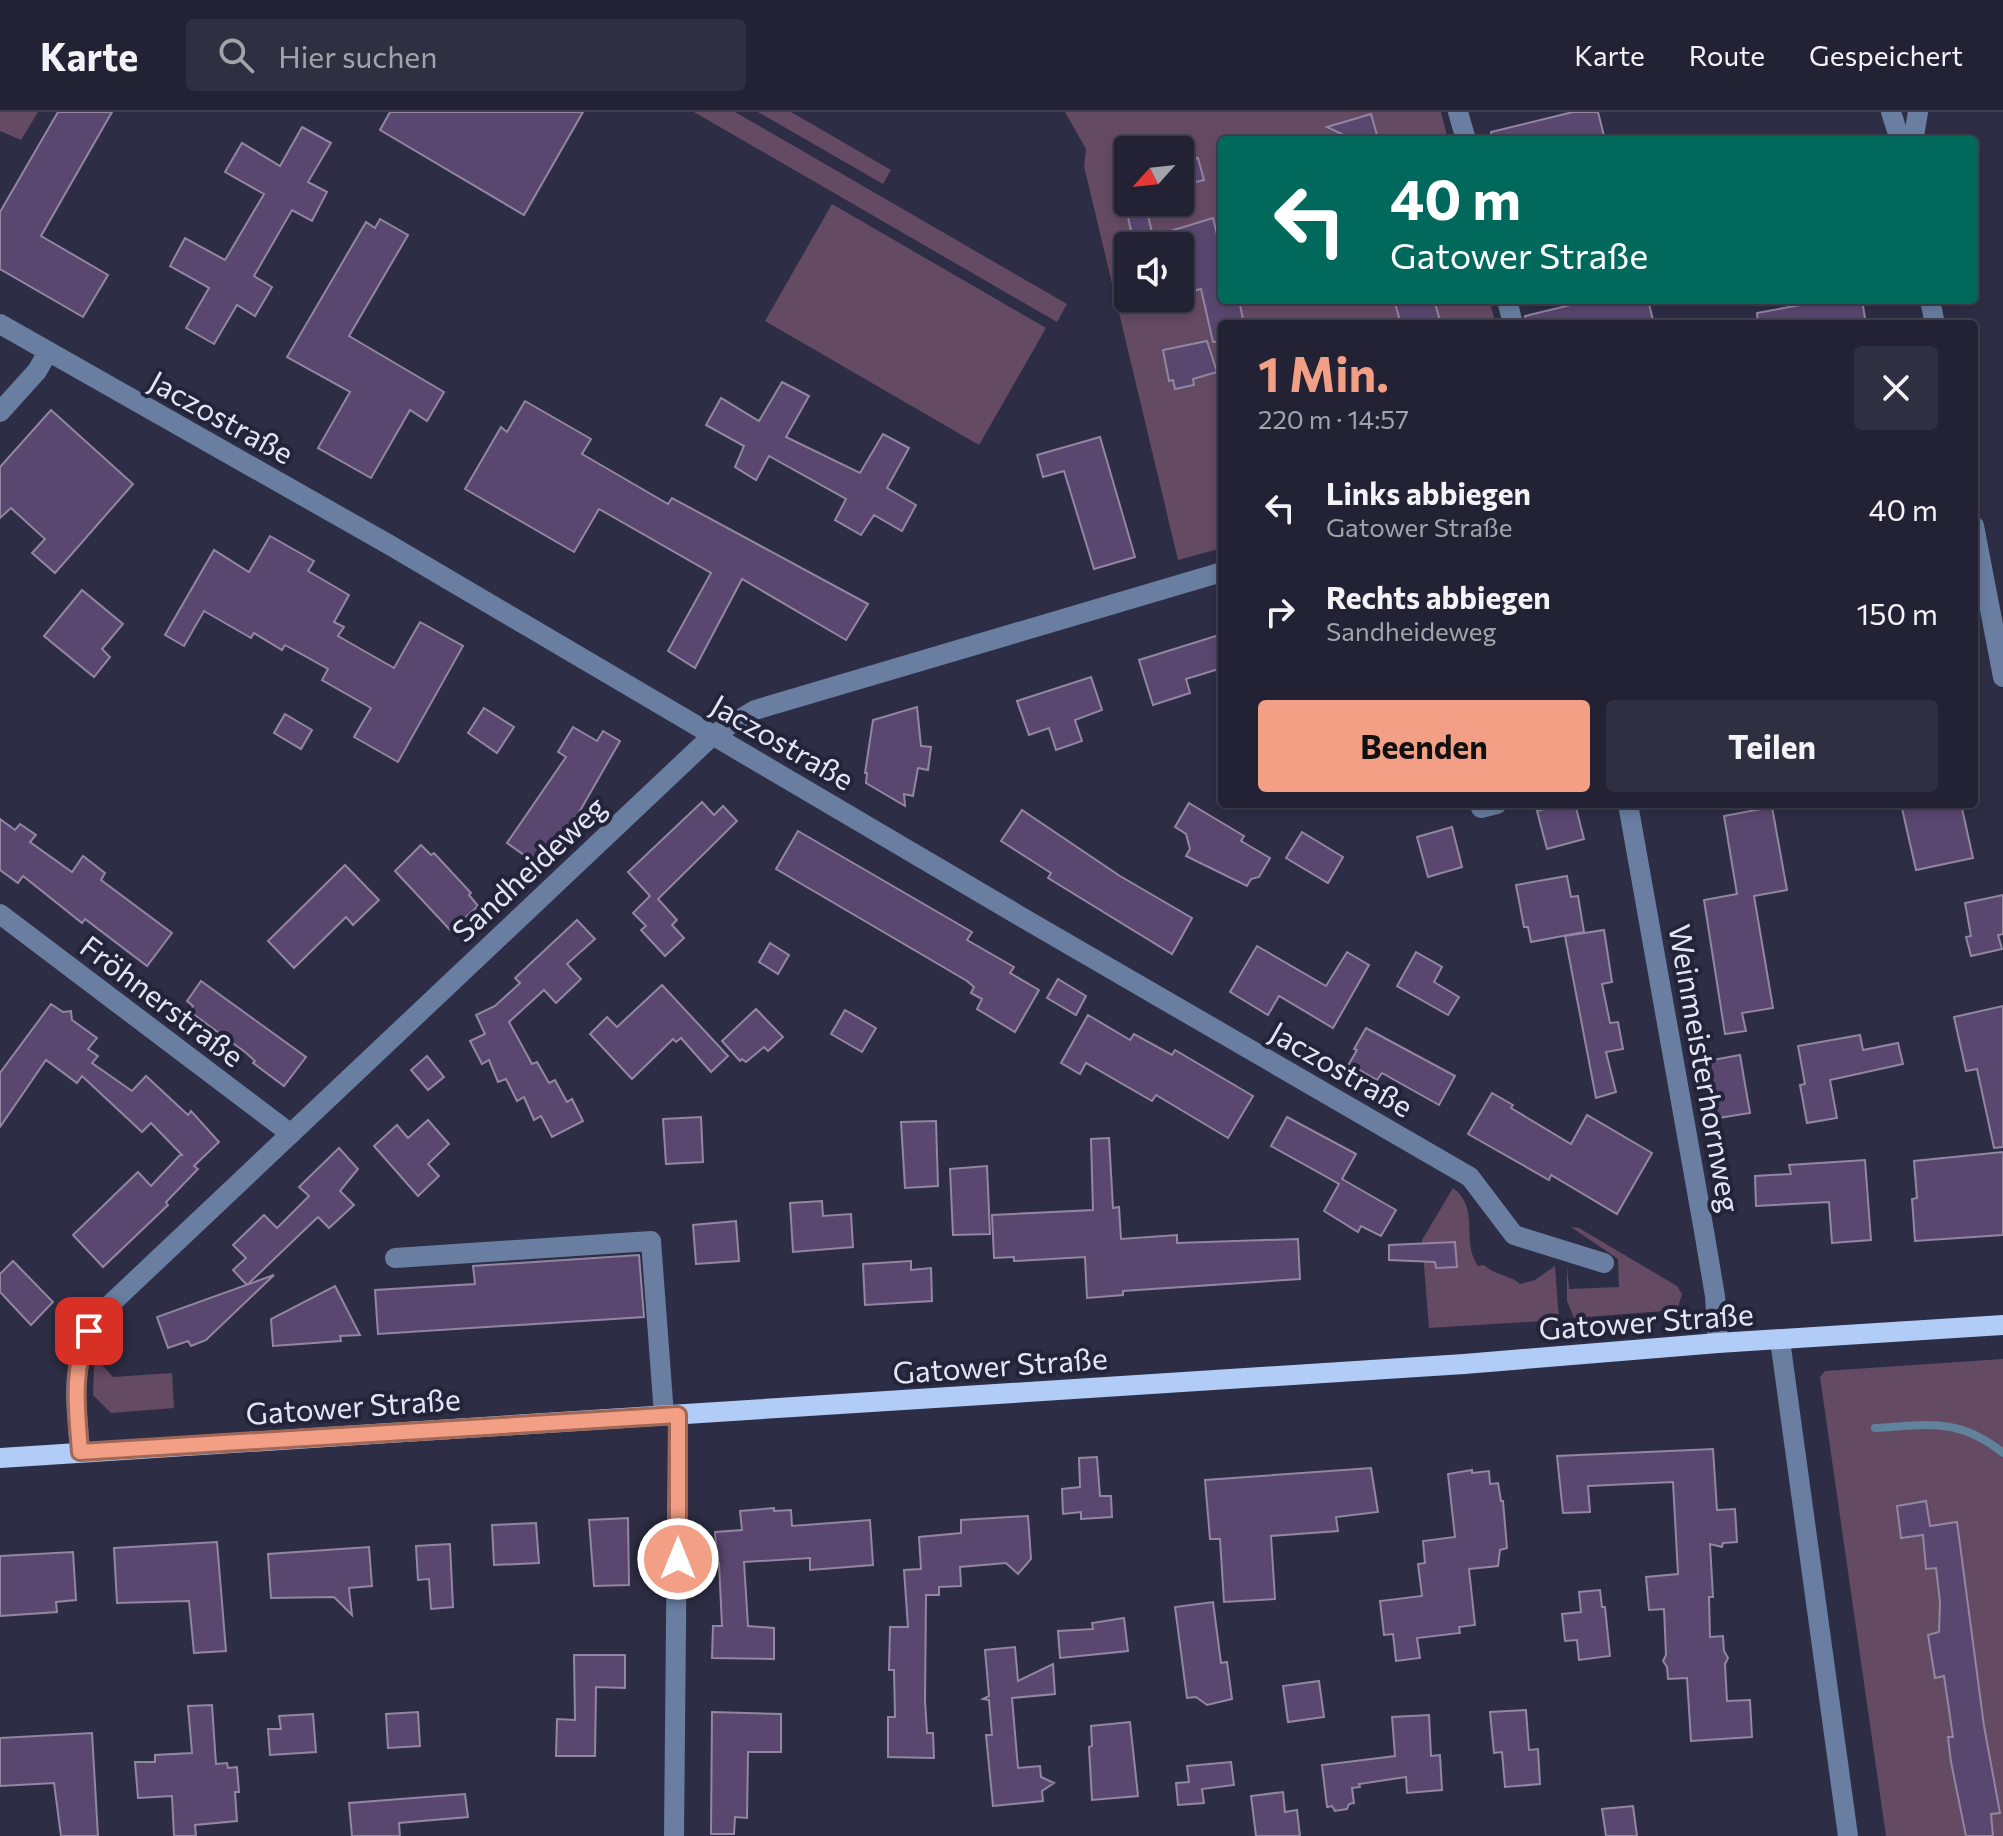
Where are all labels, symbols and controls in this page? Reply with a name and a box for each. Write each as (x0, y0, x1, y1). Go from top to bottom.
search box (186, 19, 746, 91)
text: Karte (40, 32, 138, 79)
icon: search (214, 33, 258, 77)
text: Hier suchen (278, 37, 437, 74)
text: Karte (1574, 38, 1645, 72)
text: Route (1689, 38, 1765, 72)
text: Gespeichert (1809, 38, 1963, 72)
north arrow (1114, 136, 1194, 216)
map controls (1114, 136, 1194, 312)
text: 40 m (1390, 163, 1521, 232)
icon: left (1258, 168, 1362, 272)
button: sound (1114, 232, 1194, 312)
text: Gatower Straße (1390, 232, 1648, 276)
text: 1 Min. (1258, 343, 1389, 402)
button: close (1854, 346, 1938, 430)
street label: Jaczostraße (143, 361, 301, 471)
text: 220 m · 14:57 (1258, 403, 1409, 434)
text: Links abbiegen (1326, 474, 1531, 511)
icon: left (1258, 486, 1302, 530)
text: 40 m (1869, 490, 1938, 527)
text: Gatower Straße (1326, 511, 1512, 542)
text: Rechts abbiegen (1326, 578, 1551, 615)
icon: right (1258, 590, 1302, 634)
text: 150 m (1856, 594, 1938, 631)
text: Sandheideweg (1326, 615, 1497, 646)
street label: Jaczostraße (705, 685, 861, 797)
button: Beenden (1258, 700, 1590, 792)
button: Teilen (1606, 700, 1938, 792)
street label: Sandheideweg (443, 787, 613, 949)
street label: Weinmeisterhornweg (1662, 921, 1750, 1215)
street label: Fröhnerstraße (74, 927, 252, 1073)
street label: Jaczostraße (1264, 1012, 1420, 1124)
street label: Gatower Straße (1537, 1294, 1755, 1346)
pin (55, 1297, 123, 1365)
icon: arrive (67, 1309, 111, 1353)
street label: Gatower Straße (891, 1338, 1109, 1390)
street label: Gatower Straße (244, 1379, 462, 1431)
position arrow (636, 1517, 720, 1601)

